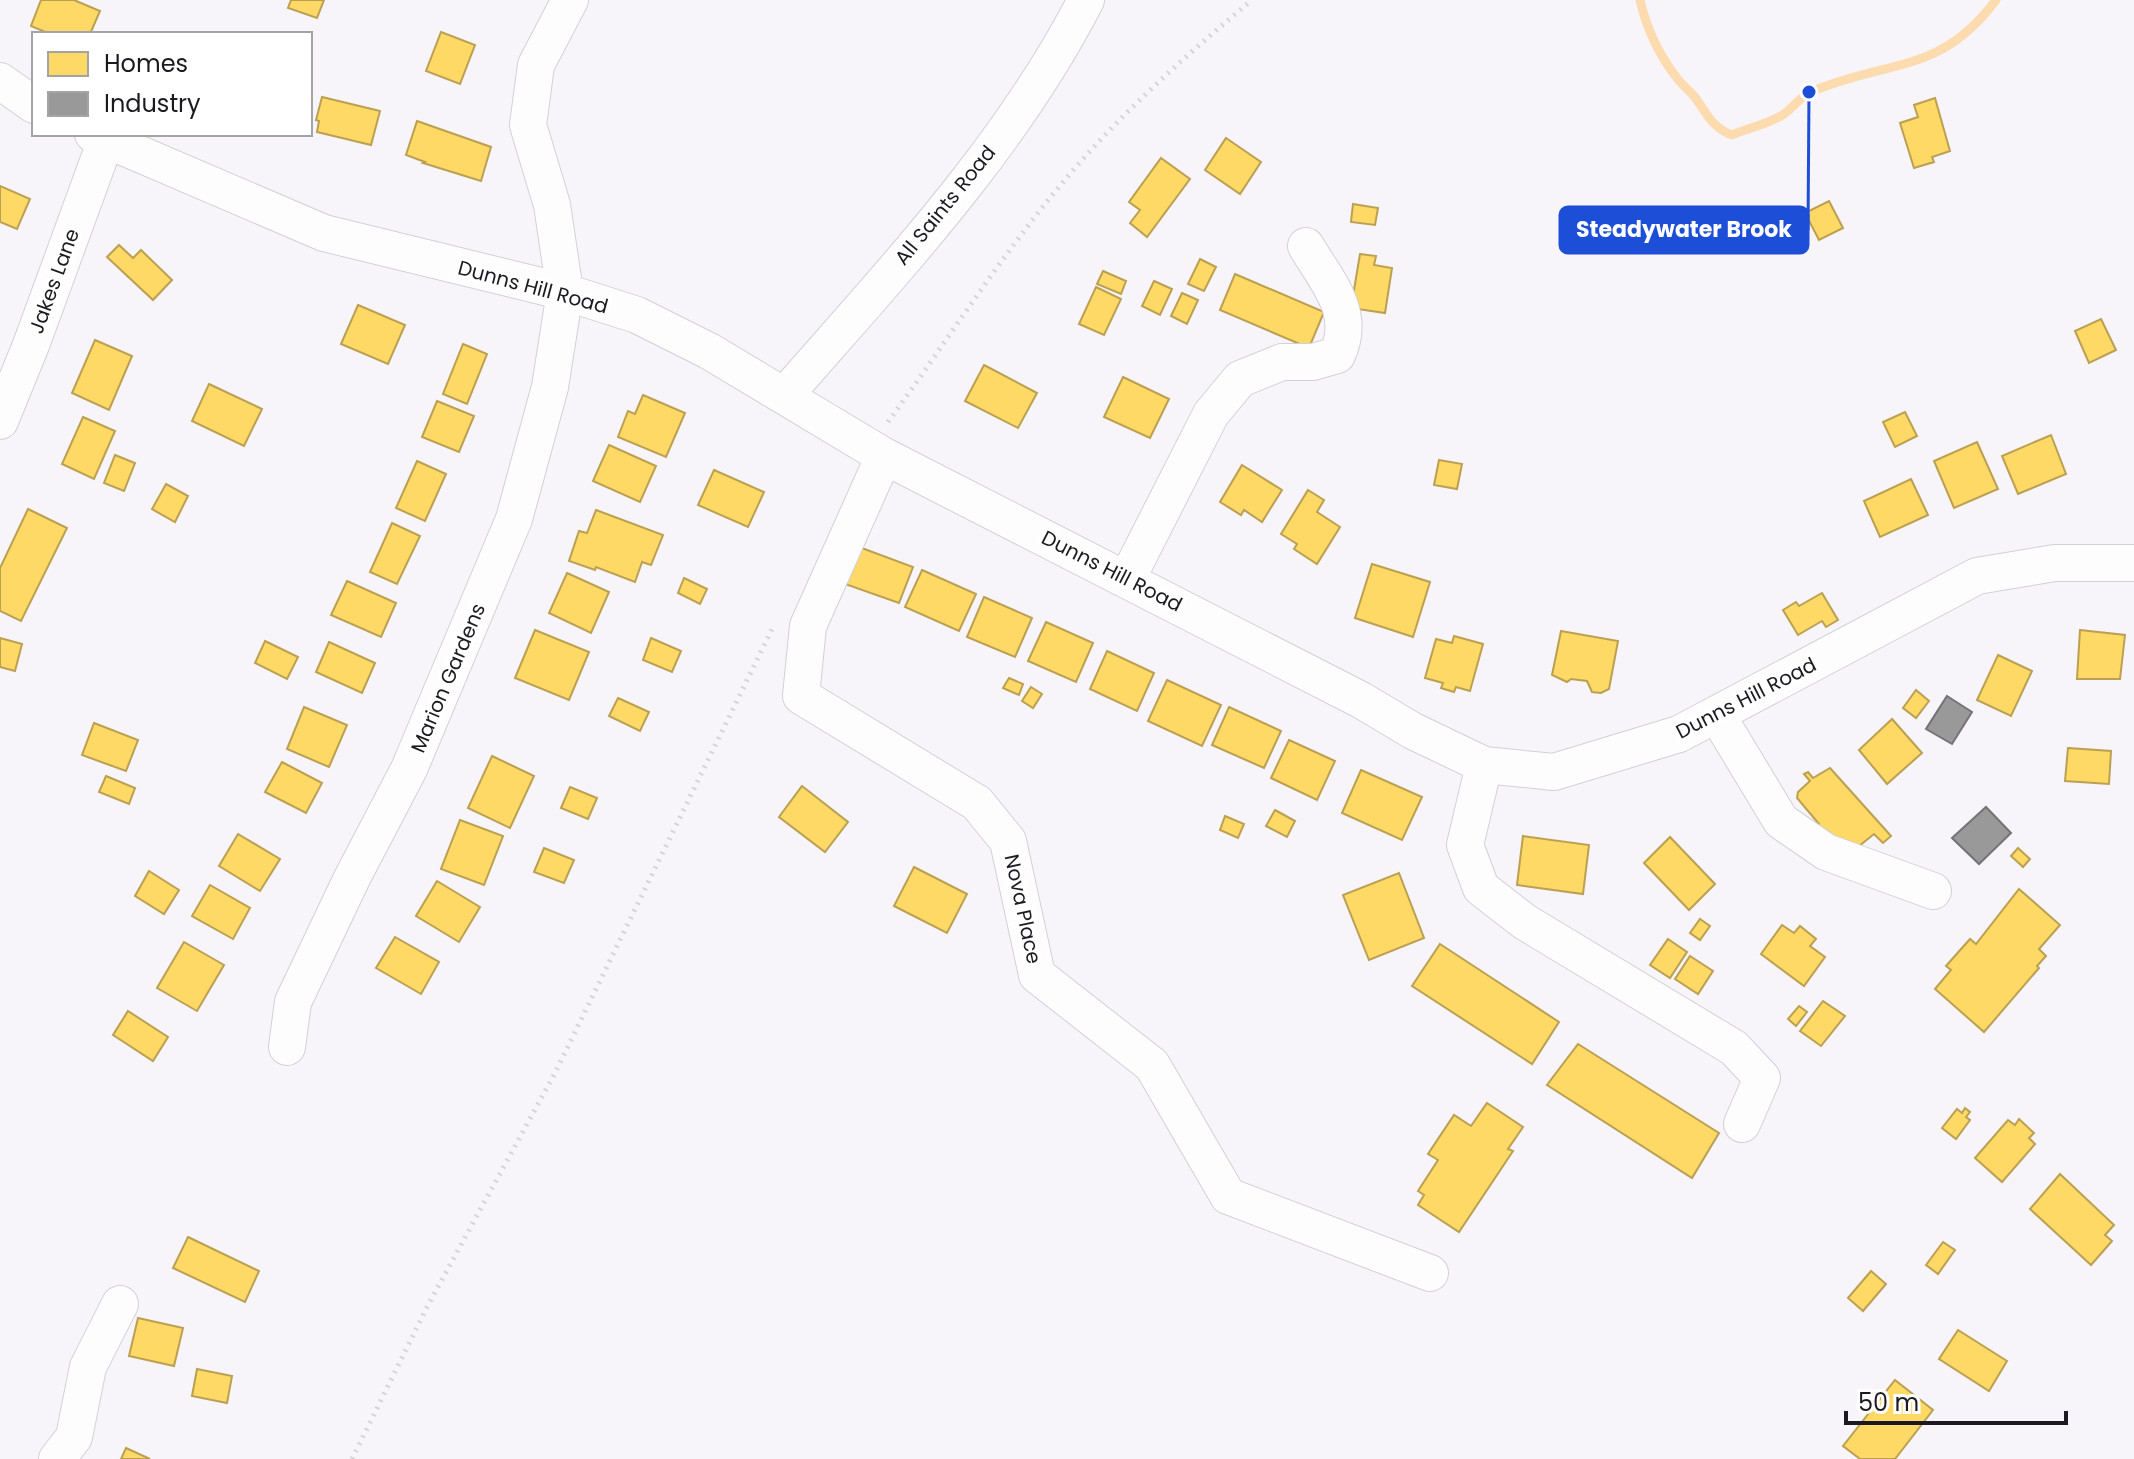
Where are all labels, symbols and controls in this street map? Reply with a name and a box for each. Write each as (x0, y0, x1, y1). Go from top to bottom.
legend (32, 32, 312, 136)
text: Homes (104, 47, 188, 80)
text: Industry (104, 87, 201, 120)
street label: All Saints Road (888, 139, 1002, 271)
callout: Steadywater Brook (1560, 207, 1808, 253)
text: Steadywater Brook (1576, 214, 1792, 245)
street label: Jakes Lane (22, 225, 86, 337)
street label: Dunns Hill Road (455, 254, 611, 320)
street label: Dunns Hill Road (1037, 524, 1187, 618)
street label: Marion Gardens (404, 599, 492, 757)
street label: Dunns Hill Road (1671, 651, 1821, 745)
street label: Nova Place (998, 852, 1048, 966)
scale bar (1846, 1375, 2066, 1425)
text: 50 m (1858, 1386, 1919, 1419)

